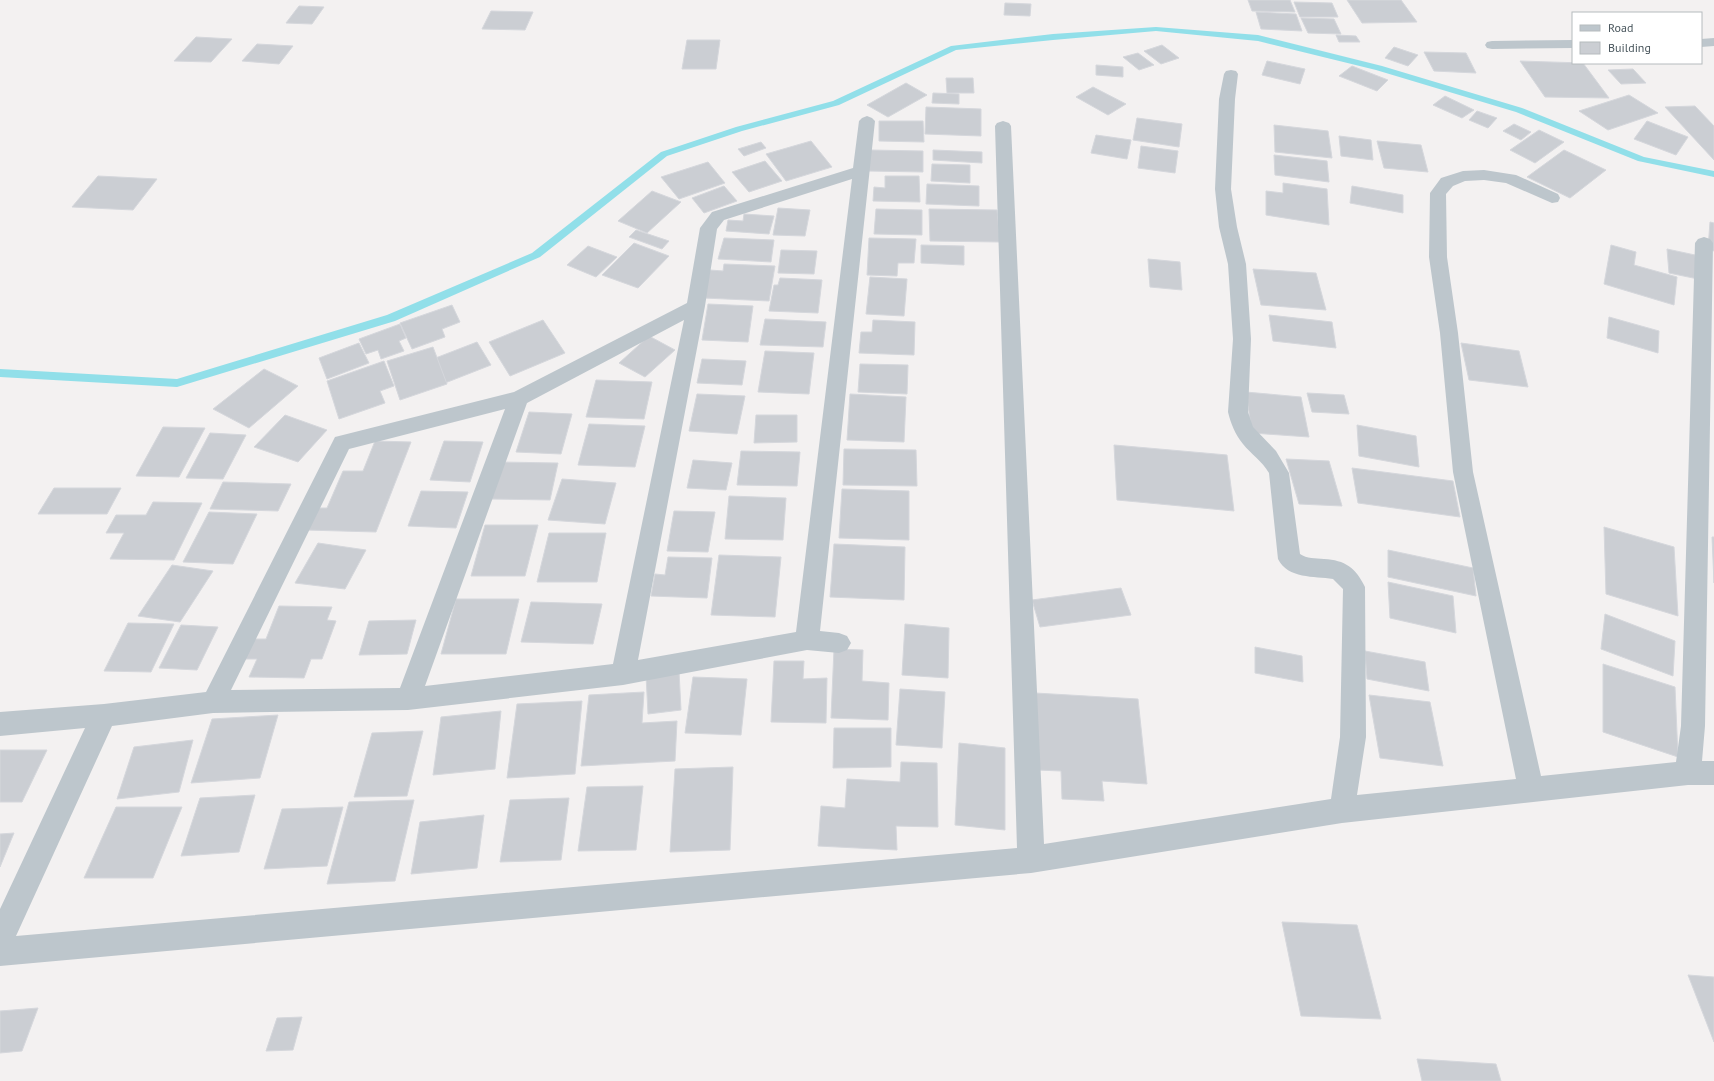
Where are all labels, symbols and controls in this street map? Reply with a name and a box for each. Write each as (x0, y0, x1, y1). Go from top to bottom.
legend (1572, 12, 1702, 64)
text: Road (1608, 20, 1633, 35)
text: Building (1608, 40, 1651, 55)

